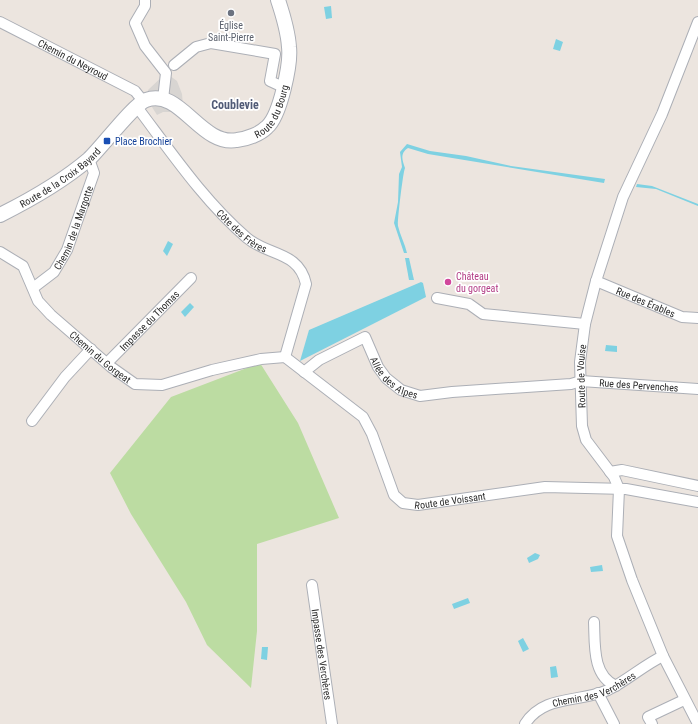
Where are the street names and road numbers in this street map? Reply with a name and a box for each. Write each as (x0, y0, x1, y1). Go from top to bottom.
street label: Chemin du Neyroud (36, 37, 110, 82)
street label: Route du Bourg (253, 84, 290, 140)
street label: Route de la Croix Bayard (18, 146, 102, 209)
street label: Chemin de la Margotte (51, 184, 95, 271)
street label: Côte des Frères (215, 207, 269, 254)
street label: Rue des Érables (615, 285, 677, 319)
street label: Impasse du Thomas (117, 288, 181, 353)
street label: Chemin du Gorgeat (68, 329, 133, 385)
street label: Route de Vouise (574, 343, 588, 408)
street label: Allée des Alpes (369, 355, 420, 401)
street label: Rue des Pervenches (599, 377, 679, 393)
street label: Route de Voissant (414, 490, 486, 511)
street label: Impasse des Verchères (310, 608, 334, 701)
street label: Chemin des Verchères (551, 669, 638, 709)

